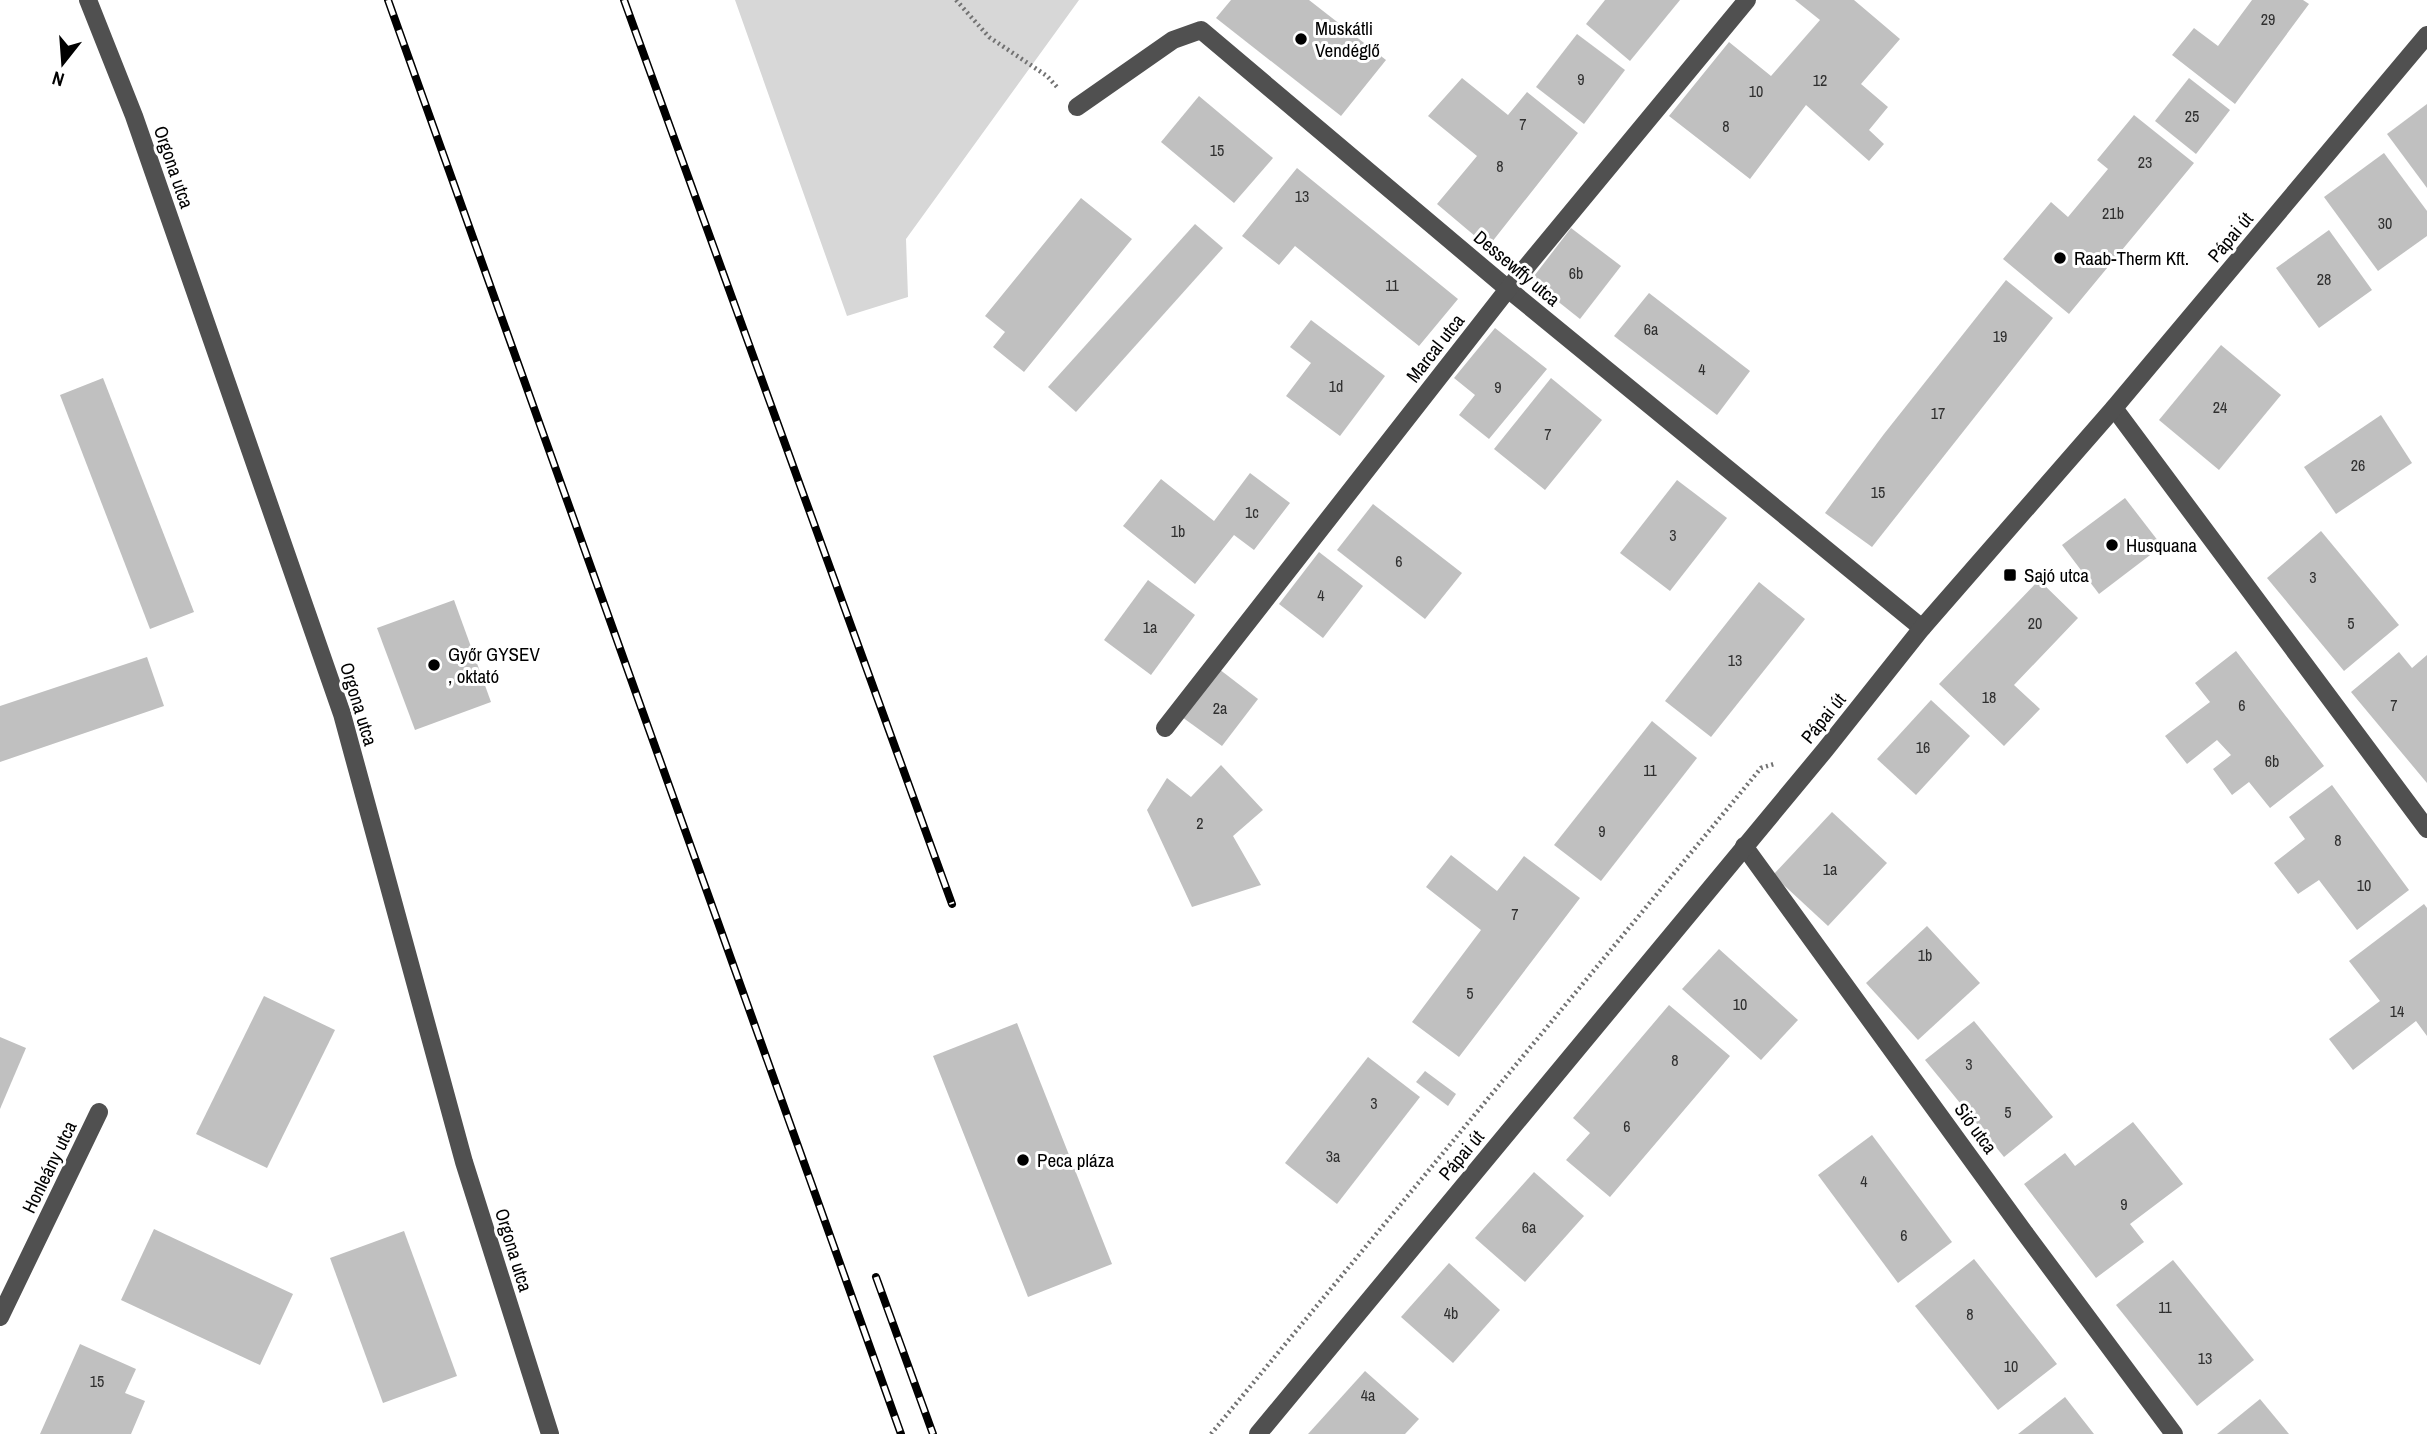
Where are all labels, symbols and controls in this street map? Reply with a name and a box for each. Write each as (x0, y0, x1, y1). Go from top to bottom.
house number: 29 (2261, 8, 2275, 30)
place label: Muskátli Vendéglő (1315, 15, 1380, 63)
north arrow (28, 28, 98, 98)
marker: Muskátli Vendéglő (1293, 31, 1309, 47)
text: N (49, 65, 67, 93)
house number: 9 (1577, 68, 1585, 90)
house number: 12 (1813, 69, 1827, 91)
house number: 10 (1749, 80, 1763, 102)
house number: 25 (2185, 105, 2199, 127)
house number: 7 (1519, 113, 1527, 135)
house number: 8 (1722, 115, 1730, 137)
street label: Orgona utca (148, 122, 200, 212)
house number: 15 (1210, 139, 1224, 161)
house number: 23 (2138, 151, 2152, 173)
house number: 8 (1496, 155, 1504, 177)
house number: 13 (1295, 185, 1309, 207)
house number: 21b (2102, 202, 2124, 224)
street label: Pápai út (2201, 206, 2259, 268)
house number: 30 (2378, 212, 2392, 234)
street label: Dessewffy utca (1468, 224, 1566, 312)
place label: Raab-Therm Kft. (2074, 245, 2189, 271)
marker: Raab-Therm Kft. (2052, 250, 2068, 266)
house number: 6b (1569, 262, 1583, 284)
house number: 28 (2317, 268, 2331, 290)
house number: 11 (1385, 274, 1400, 296)
street label: Marcal utca (1400, 308, 1470, 388)
house number: 6a (1644, 318, 1659, 340)
house number: 19 (1993, 325, 2007, 347)
house number: 4 (1698, 358, 1706, 380)
house number: 1d (1329, 375, 1343, 397)
house number: 9 (1494, 376, 1502, 398)
house number: 24 (2213, 396, 2227, 418)
house number: 17 (1931, 402, 1945, 424)
house number: 7 (1544, 423, 1552, 445)
house number: 26 (2351, 454, 2365, 476)
house number: 15 (1871, 481, 1885, 503)
house number: 1c (1245, 501, 1259, 523)
house number: 1b (1171, 520, 1185, 542)
house number: 3 (1669, 524, 1677, 546)
place label: Husquana (2126, 532, 2197, 558)
marker: Husquana (2104, 537, 2120, 553)
house number: 6 (1395, 550, 1403, 572)
place label: Sajó utca (2024, 562, 2089, 588)
house number: 3 (2309, 566, 2317, 588)
marker: Sajó utca (2002, 567, 2018, 583)
house number: 4 (1317, 584, 1325, 606)
house number: 20 (2028, 612, 2042, 634)
house number: 5 (2347, 612, 2355, 634)
house number: 1a (1143, 616, 1158, 638)
place label: Győr GYSEV , oktató (448, 641, 540, 689)
house number: 13 (1728, 649, 1742, 671)
marker: Győr GYSEV , oktató (426, 657, 442, 673)
street label: Orgona utca (334, 659, 384, 749)
house number: 18 (1982, 686, 1996, 708)
street label: Pápai út (1795, 687, 1852, 749)
house number: 6 (2238, 694, 2246, 716)
house number: 7 (2390, 694, 2398, 716)
house number: 2a (1213, 697, 1228, 719)
house number: 16 (1916, 736, 1930, 758)
house number: 6b (2265, 750, 2279, 772)
house number: 11 (1643, 759, 1658, 781)
house number: 2 (1196, 812, 1204, 834)
house number: 9 (1598, 820, 1606, 842)
house number: 8 (2334, 829, 2342, 851)
house number: 1a (1823, 858, 1838, 880)
house number: 10 (2357, 874, 2371, 896)
house number: 7 (1511, 903, 1519, 925)
house number: 1b (1918, 944, 1932, 966)
house number: 5 (1466, 982, 1474, 1004)
house number: 10 (1733, 993, 1747, 1015)
house number: 14 (2390, 1000, 2404, 1022)
house number: 8 (1671, 1049, 1679, 1071)
house number: 3 (1965, 1053, 1973, 1075)
house number: 3 (1370, 1092, 1378, 1114)
street label: Sió utca (1949, 1097, 2004, 1159)
house number: 5 (2004, 1101, 2012, 1123)
house number: 6 (1623, 1115, 1631, 1137)
street label: Honleány utca (15, 1116, 83, 1217)
street label: Pápai út (1432, 1124, 1490, 1186)
house number: 3a (1326, 1145, 1341, 1167)
place label: Peca pláza (1037, 1147, 1114, 1173)
marker: Peca pláza (1015, 1152, 1031, 1168)
house number: 4 (1860, 1170, 1868, 1192)
house number: 9 (2120, 1193, 2128, 1215)
street label: Orgona utca (489, 1205, 539, 1295)
house number: 6a (1522, 1216, 1537, 1238)
house number: 6 (1900, 1224, 1908, 1246)
house number: 11 (2158, 1296, 2173, 1318)
house number: 4b (1444, 1302, 1458, 1324)
house number: 8 (1966, 1303, 1974, 1325)
house number: 13 (2198, 1347, 2212, 1369)
house number: 10 (2004, 1355, 2018, 1377)
house number: 15 (90, 1370, 104, 1392)
house number: 4a (1361, 1384, 1376, 1406)

